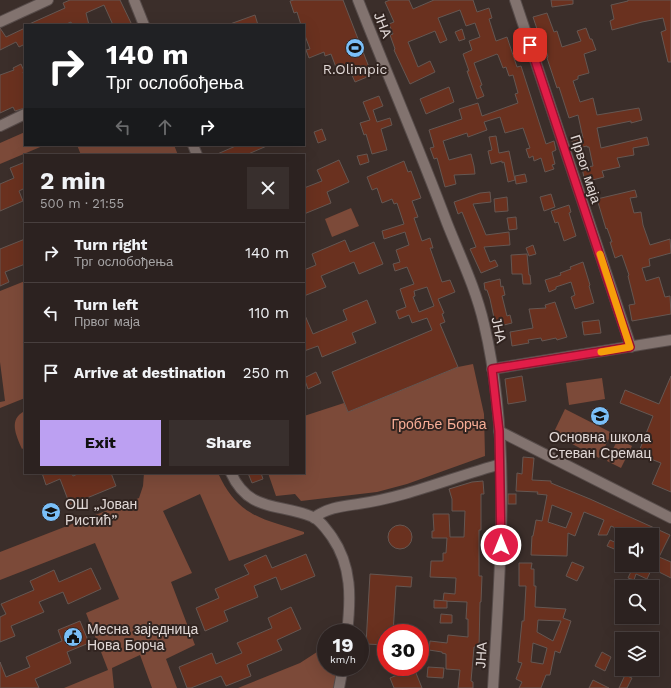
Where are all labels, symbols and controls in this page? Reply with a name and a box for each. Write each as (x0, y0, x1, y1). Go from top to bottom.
street label: ЈНА (371, 10, 396, 41)
pin (513, 28, 547, 62)
icon: arrive (519, 34, 541, 56)
sports icon: R.Olimpic (344, 37, 366, 59)
text: 140 m (106, 38, 189, 71)
icon: right (40, 40, 92, 92)
place label: R.Olimpic (323, 61, 388, 77)
text: Трг ослобођења (106, 72, 243, 93)
icon: left (112, 116, 134, 138)
icon: ahead (154, 116, 176, 138)
icon: right (196, 116, 218, 138)
street label: Првог маја (567, 133, 605, 205)
text: 2 min (40, 167, 106, 195)
button: close (247, 167, 289, 209)
text: 500 m · 21:55 (40, 196, 124, 211)
text: Turn right (74, 236, 147, 254)
icon: right (40, 242, 62, 264)
text: 140 m (245, 244, 289, 262)
text: Трг ослобођења (74, 254, 173, 269)
text: Turn left (74, 296, 138, 314)
icon: left (40, 302, 62, 324)
text: 110 m (249, 304, 289, 322)
text: Првог маја (74, 314, 140, 329)
street label: ЈНА (488, 315, 510, 345)
icon: arrive (40, 362, 62, 384)
text: Arrive at destination (74, 364, 226, 382)
text: 250 m (243, 364, 289, 382)
school or university icon: Основна школа Стеван Сремац (589, 405, 611, 427)
park label: Гробље Борча (391, 416, 487, 432)
button: Exit (40, 420, 161, 466)
button: Share (169, 420, 289, 466)
place label: Основна школа Стеван Сремац (549, 429, 651, 461)
place label: ОШ „Јован Ристић” (65, 496, 137, 528)
school or university icon: ОШ „Јован Ристић” (40, 501, 62, 523)
position arrow (480, 524, 522, 566)
map controls (615, 528, 659, 676)
button: sound (615, 528, 659, 572)
button: search (615, 580, 659, 624)
place label: Месна заједница Нова Борча (87, 621, 198, 653)
speed limit sign: 30 (377, 624, 429, 676)
public building icon: Месна заједница Нова Борча (62, 626, 84, 648)
button: layers (615, 632, 659, 676)
text: 19 (333, 633, 353, 657)
street label: ЈНА (472, 641, 490, 669)
text: km/h (330, 654, 356, 665)

